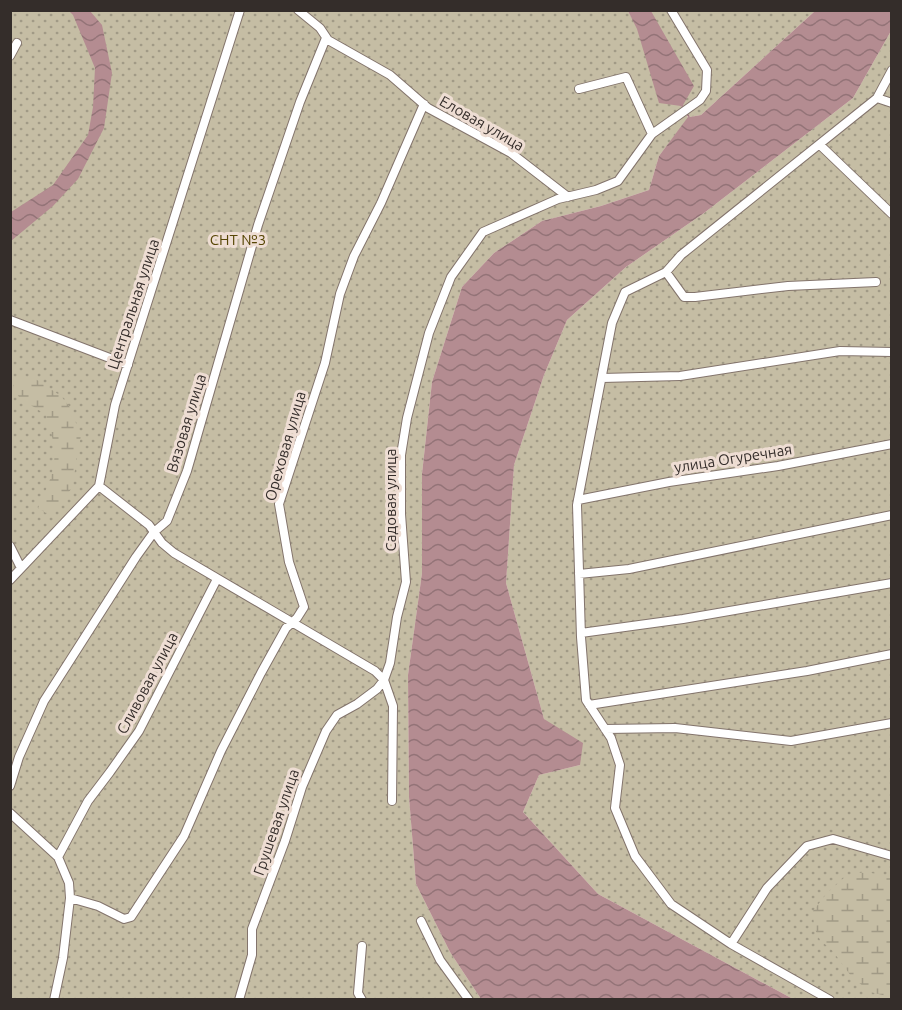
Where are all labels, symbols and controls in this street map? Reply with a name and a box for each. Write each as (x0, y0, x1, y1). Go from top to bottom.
street label: Еловая улица (437, 92, 527, 154)
park label: СНТ №3 (210, 231, 266, 248)
street label: Центральная улица (104, 237, 162, 371)
street label: Вязовая улица (163, 372, 209, 474)
street label: Ореховая улица (261, 389, 309, 503)
street label: улица Огуречная (673, 440, 793, 476)
street label: Садовая улица (382, 448, 399, 552)
street label: Сливовая улица (113, 629, 181, 737)
street label: Грушевая улица (250, 767, 302, 877)

